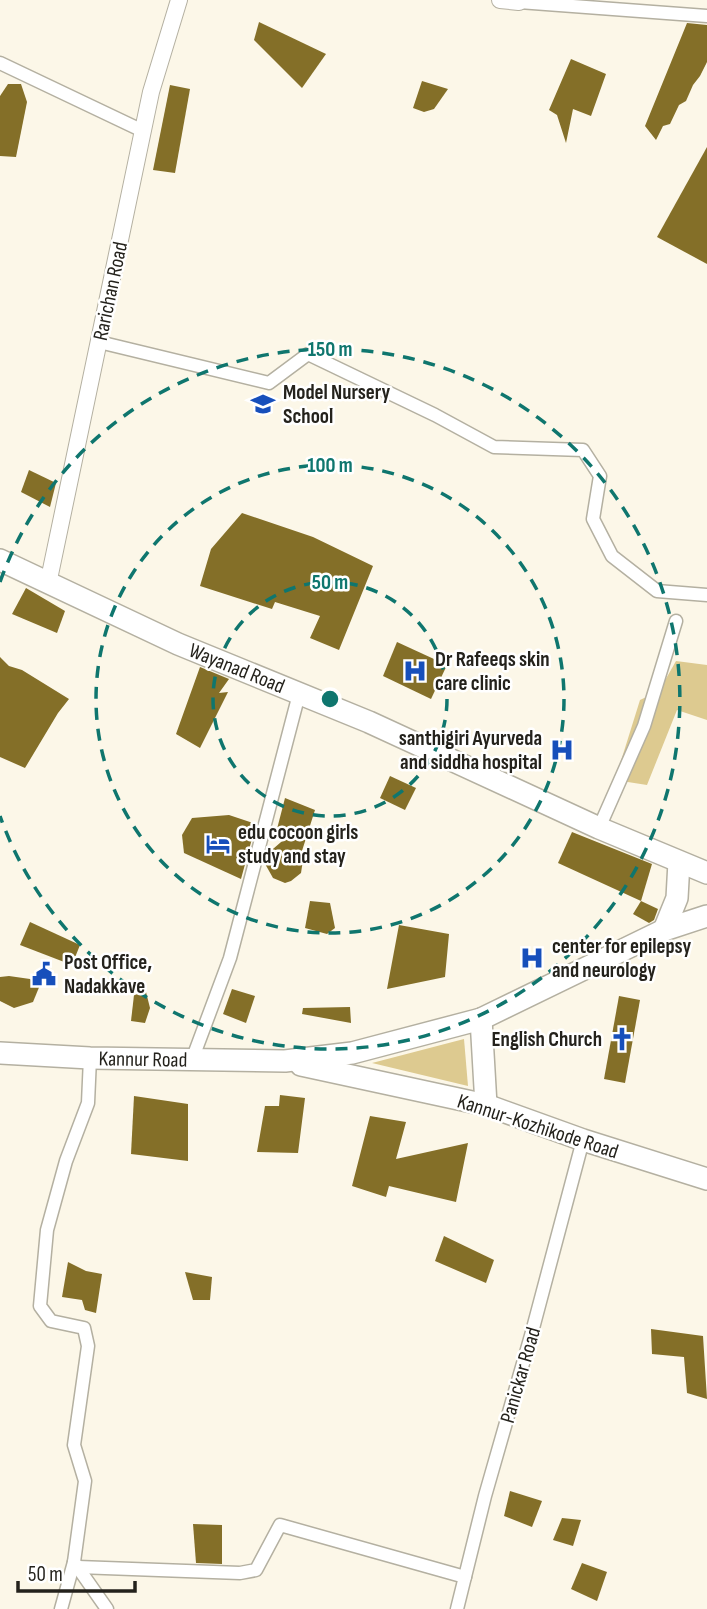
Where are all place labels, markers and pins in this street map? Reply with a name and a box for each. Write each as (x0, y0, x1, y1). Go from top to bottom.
place label: Model Nursery School (283, 380, 391, 429)
school or university icon: Model Nursery School (249, 390, 277, 418)
place label: Dr Rafeeqs skin care clinic (435, 647, 550, 696)
hospital icon: Dr Rafeeqs skin care clinic (401, 657, 429, 685)
centre of rings (318, 687, 342, 711)
place label: santhigiri Ayurveda and siddha hospital (399, 726, 542, 775)
hospital icon: santhigiri Ayurveda and siddha hospital (548, 736, 576, 764)
place label: edu cocoon girls study and stay (238, 820, 358, 869)
hotel icon: edu cocoon girls study and stay (204, 830, 232, 858)
place label: center for epilepsy and neurology (552, 934, 692, 983)
hospital icon: center for epilepsy and neurology (518, 944, 546, 972)
place label: Post Office, Nadakkave (64, 950, 152, 999)
public building icon: Post Office, Nadakkave (30, 960, 58, 988)
church icon: English Church (608, 1025, 636, 1053)
place label: English Church (491, 1027, 602, 1052)

